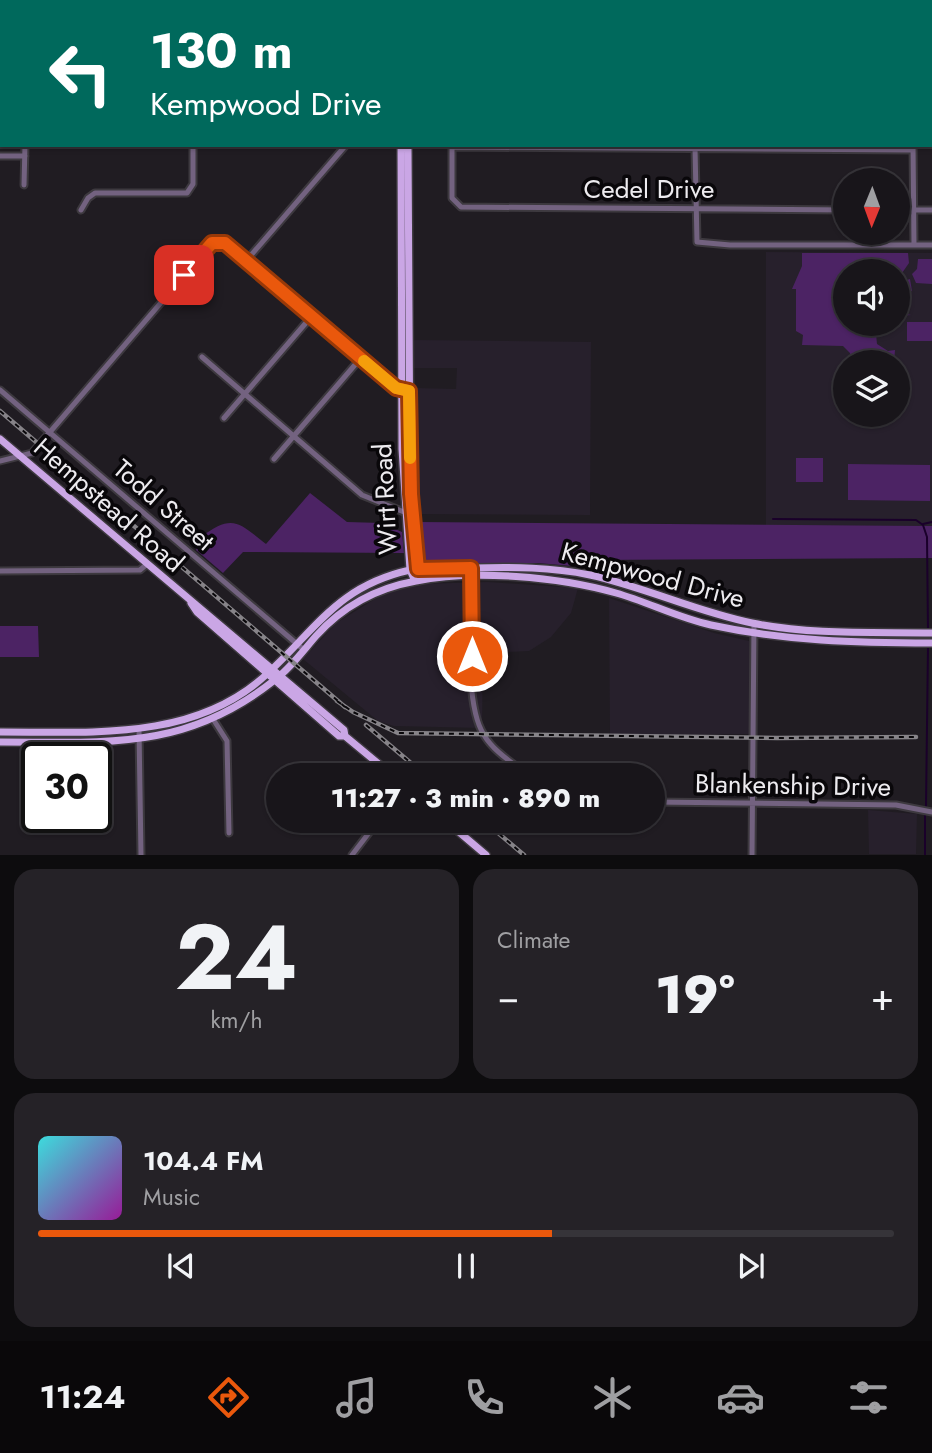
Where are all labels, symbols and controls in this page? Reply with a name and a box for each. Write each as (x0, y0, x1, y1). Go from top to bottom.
text: 130 m (150, 16, 293, 86)
icon: left (35, 28, 126, 119)
text: Kempwood Drive (150, 81, 382, 127)
north arrow (833, 168, 910, 245)
map controls (833, 168, 910, 427)
street label: Cedel Drive (584, 170, 715, 208)
pin (154, 245, 214, 305)
icon: arrive (165, 256, 203, 294)
button: sound (833, 259, 910, 336)
button: layers (833, 350, 910, 427)
street label: Hempstead Road (25, 429, 193, 581)
street label: Wirt Road (363, 442, 407, 556)
street label: Todd Street (105, 450, 224, 560)
street label: Kempwood Drive (557, 532, 749, 618)
position arrow (435, 619, 509, 693)
speed limit sign: 30 (21, 742, 112, 833)
street label: Blankenship Drive (695, 764, 891, 806)
text: 11:27 · 3 min · 890 m (331, 779, 600, 817)
text: 24 (175, 892, 298, 1023)
text: Climate (497, 923, 570, 957)
text: 19° (655, 957, 735, 1033)
text: − (497, 969, 519, 1024)
text: + (871, 969, 894, 1024)
text: km/h (211, 1003, 262, 1037)
text: 104.4 FM (143, 1142, 263, 1180)
text: Music (143, 1180, 200, 1214)
icon: previous (162, 1247, 200, 1285)
icon: pause (447, 1247, 485, 1285)
icon: next (732, 1247, 770, 1285)
icon: directions (204, 1373, 253, 1422)
icon: music (332, 1373, 381, 1422)
icon: phone (460, 1373, 509, 1422)
icon: climate (588, 1373, 637, 1422)
icon: car (716, 1373, 765, 1422)
icon: filters (844, 1373, 893, 1422)
text: 11:24 (39, 1374, 126, 1420)

